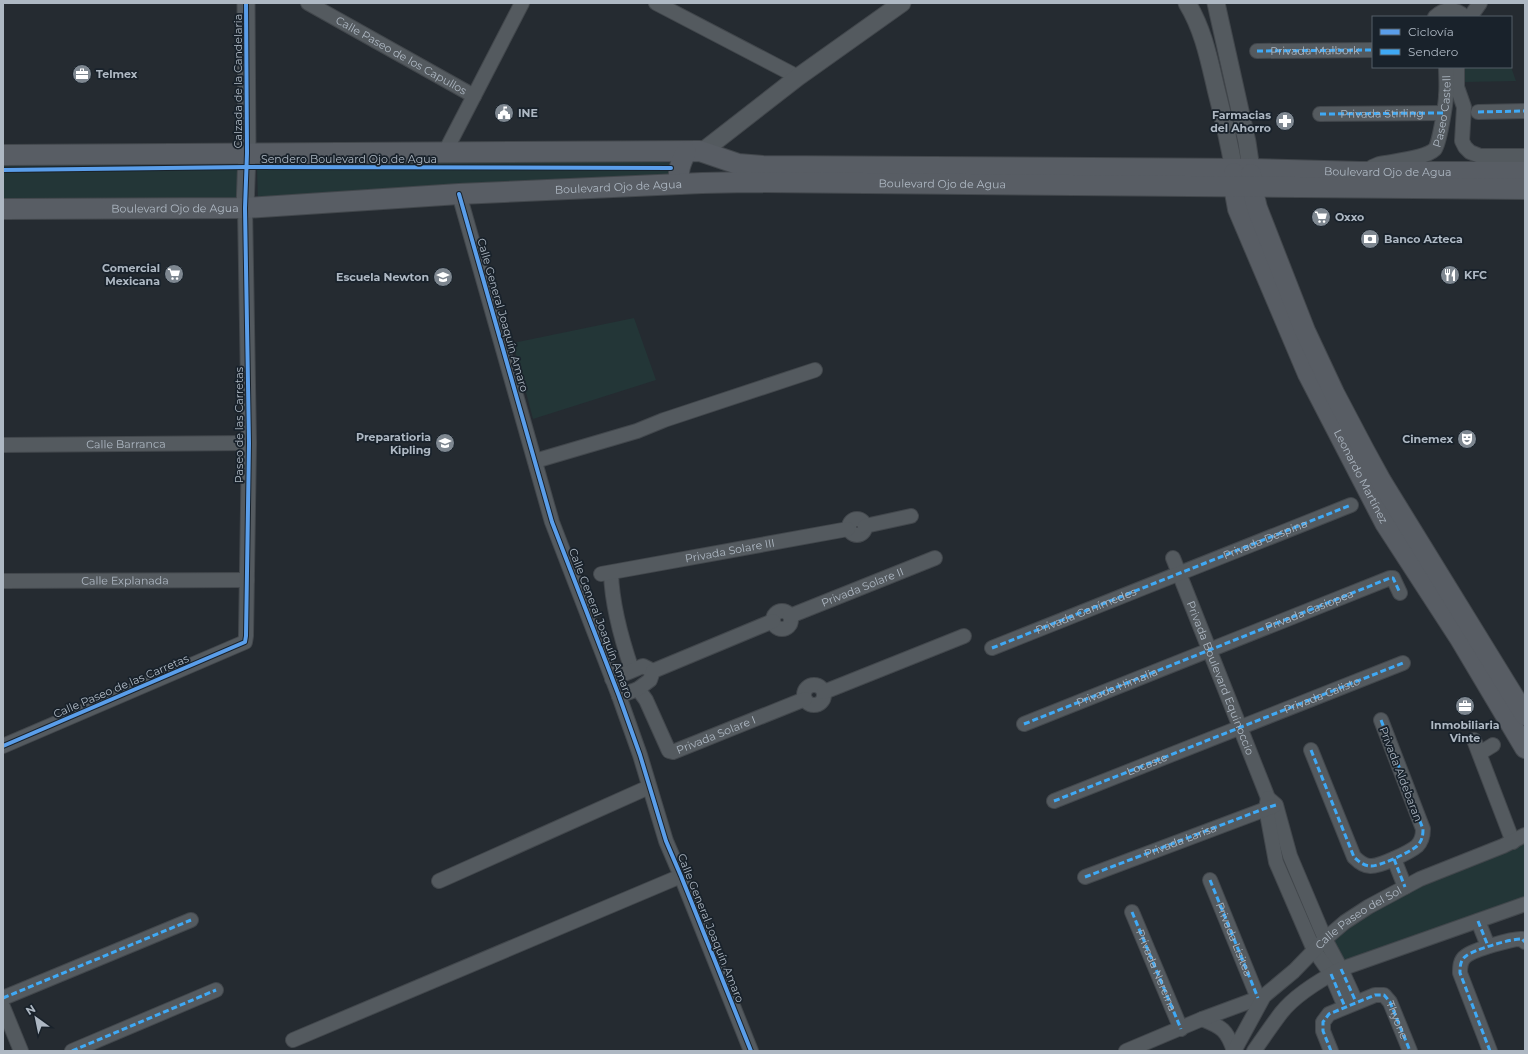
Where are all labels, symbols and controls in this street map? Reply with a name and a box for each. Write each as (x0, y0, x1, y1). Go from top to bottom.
street label: Calle Paseo de los Capullos (333, 13, 470, 98)
street label: Calzada de la Candelaria (231, 14, 245, 148)
legend (1372, 16, 1512, 68)
text: Ciclovía (1408, 24, 1454, 39)
street label: Privada Malbork (1270, 43, 1360, 58)
text: Sendero (1408, 44, 1458, 59)
office icon: Telmex (71, 63, 93, 85)
place label: Telmex (96, 67, 138, 81)
street label: Paseo Castell (1430, 75, 1453, 149)
public building icon: INE (493, 102, 515, 124)
place label: INE (518, 106, 538, 120)
street label: Privada Stirling (1340, 106, 1424, 121)
place label: Farmacias del Ahorro (1210, 108, 1271, 135)
pharmacy icon: Farmacias del Ahorro (1274, 110, 1296, 132)
street label: Sendero Boulevard Ojo de Agua (261, 152, 437, 166)
street label: Boulevard Ojo de Agua (1324, 164, 1451, 179)
street label: Boulevard Ojo de Agua (879, 176, 1006, 191)
street label: Boulevard Ojo de Agua (554, 177, 682, 197)
street label: Boulevard Ojo de Agua (111, 201, 239, 216)
supermarket icon: Oxxo (1310, 206, 1332, 228)
place label: Oxxo (1335, 210, 1364, 224)
bank icon: Banco Azteca (1359, 228, 1381, 250)
place label: Banco Azteca (1384, 232, 1463, 246)
street label: Calle General Joaquín Amaro (474, 236, 532, 394)
place label: Comercial Mexicana (102, 261, 160, 288)
supermarket icon: Comercial Mexicana (163, 263, 185, 285)
restaurant icon: KFC (1439, 264, 1461, 286)
school or university icon: Escuela Newton (432, 266, 454, 288)
place label: KFC (1464, 268, 1487, 282)
place label: Escuela Newton (336, 270, 429, 284)
street label: Paseo de las Carretas (232, 366, 246, 483)
street label: Leonardo Martínez (1331, 427, 1391, 526)
theatre icon: Cinemex (1456, 428, 1478, 450)
place label: Preparatioria Kipling (356, 430, 431, 457)
school or university icon: Preparatioria Kipling (434, 432, 456, 454)
place label: Cinemex (1402, 432, 1453, 446)
street label: Calle Barranca (86, 437, 166, 451)
street label: Privada Despina (1221, 516, 1309, 562)
street label: Privada Solare III (684, 535, 776, 566)
street label: Calle General Joaquín Amaro (566, 546, 636, 700)
street label: Privada Solare II (819, 564, 906, 610)
street label: Calle Explanada (81, 573, 169, 588)
street label: Privada Ganímedes (1033, 584, 1139, 637)
street label: Privada Casiopea (1263, 586, 1355, 634)
street label: Privada Boulevard Equinoccio (1184, 599, 1257, 757)
street label: Calle Paseo de las Carretas (51, 651, 191, 721)
street label: Privada Himalia (1074, 664, 1160, 709)
street label: Privada Calisto (1282, 674, 1362, 716)
office icon: Inmobiliaria Vinte (1454, 695, 1476, 717)
street label: Privada Solare I (674, 713, 758, 757)
place label: Inmobiliaria Vinte (1430, 718, 1500, 745)
street label: Privada Aldebaran (1376, 724, 1426, 824)
street label: Locaste (1125, 750, 1170, 779)
street label: Privada Larisa (1142, 821, 1218, 861)
street label: Calle General Joaquín Amaro (675, 851, 747, 1005)
street label: Calle Paseo del Sol (1312, 883, 1404, 952)
street label: Privada Lisitea (1213, 900, 1255, 979)
street label: Privada Nereina (1133, 927, 1180, 1013)
north arrow (16, 998, 56, 1038)
street label: Thyone (1383, 999, 1412, 1042)
text: N (23, 1001, 38, 1018)

